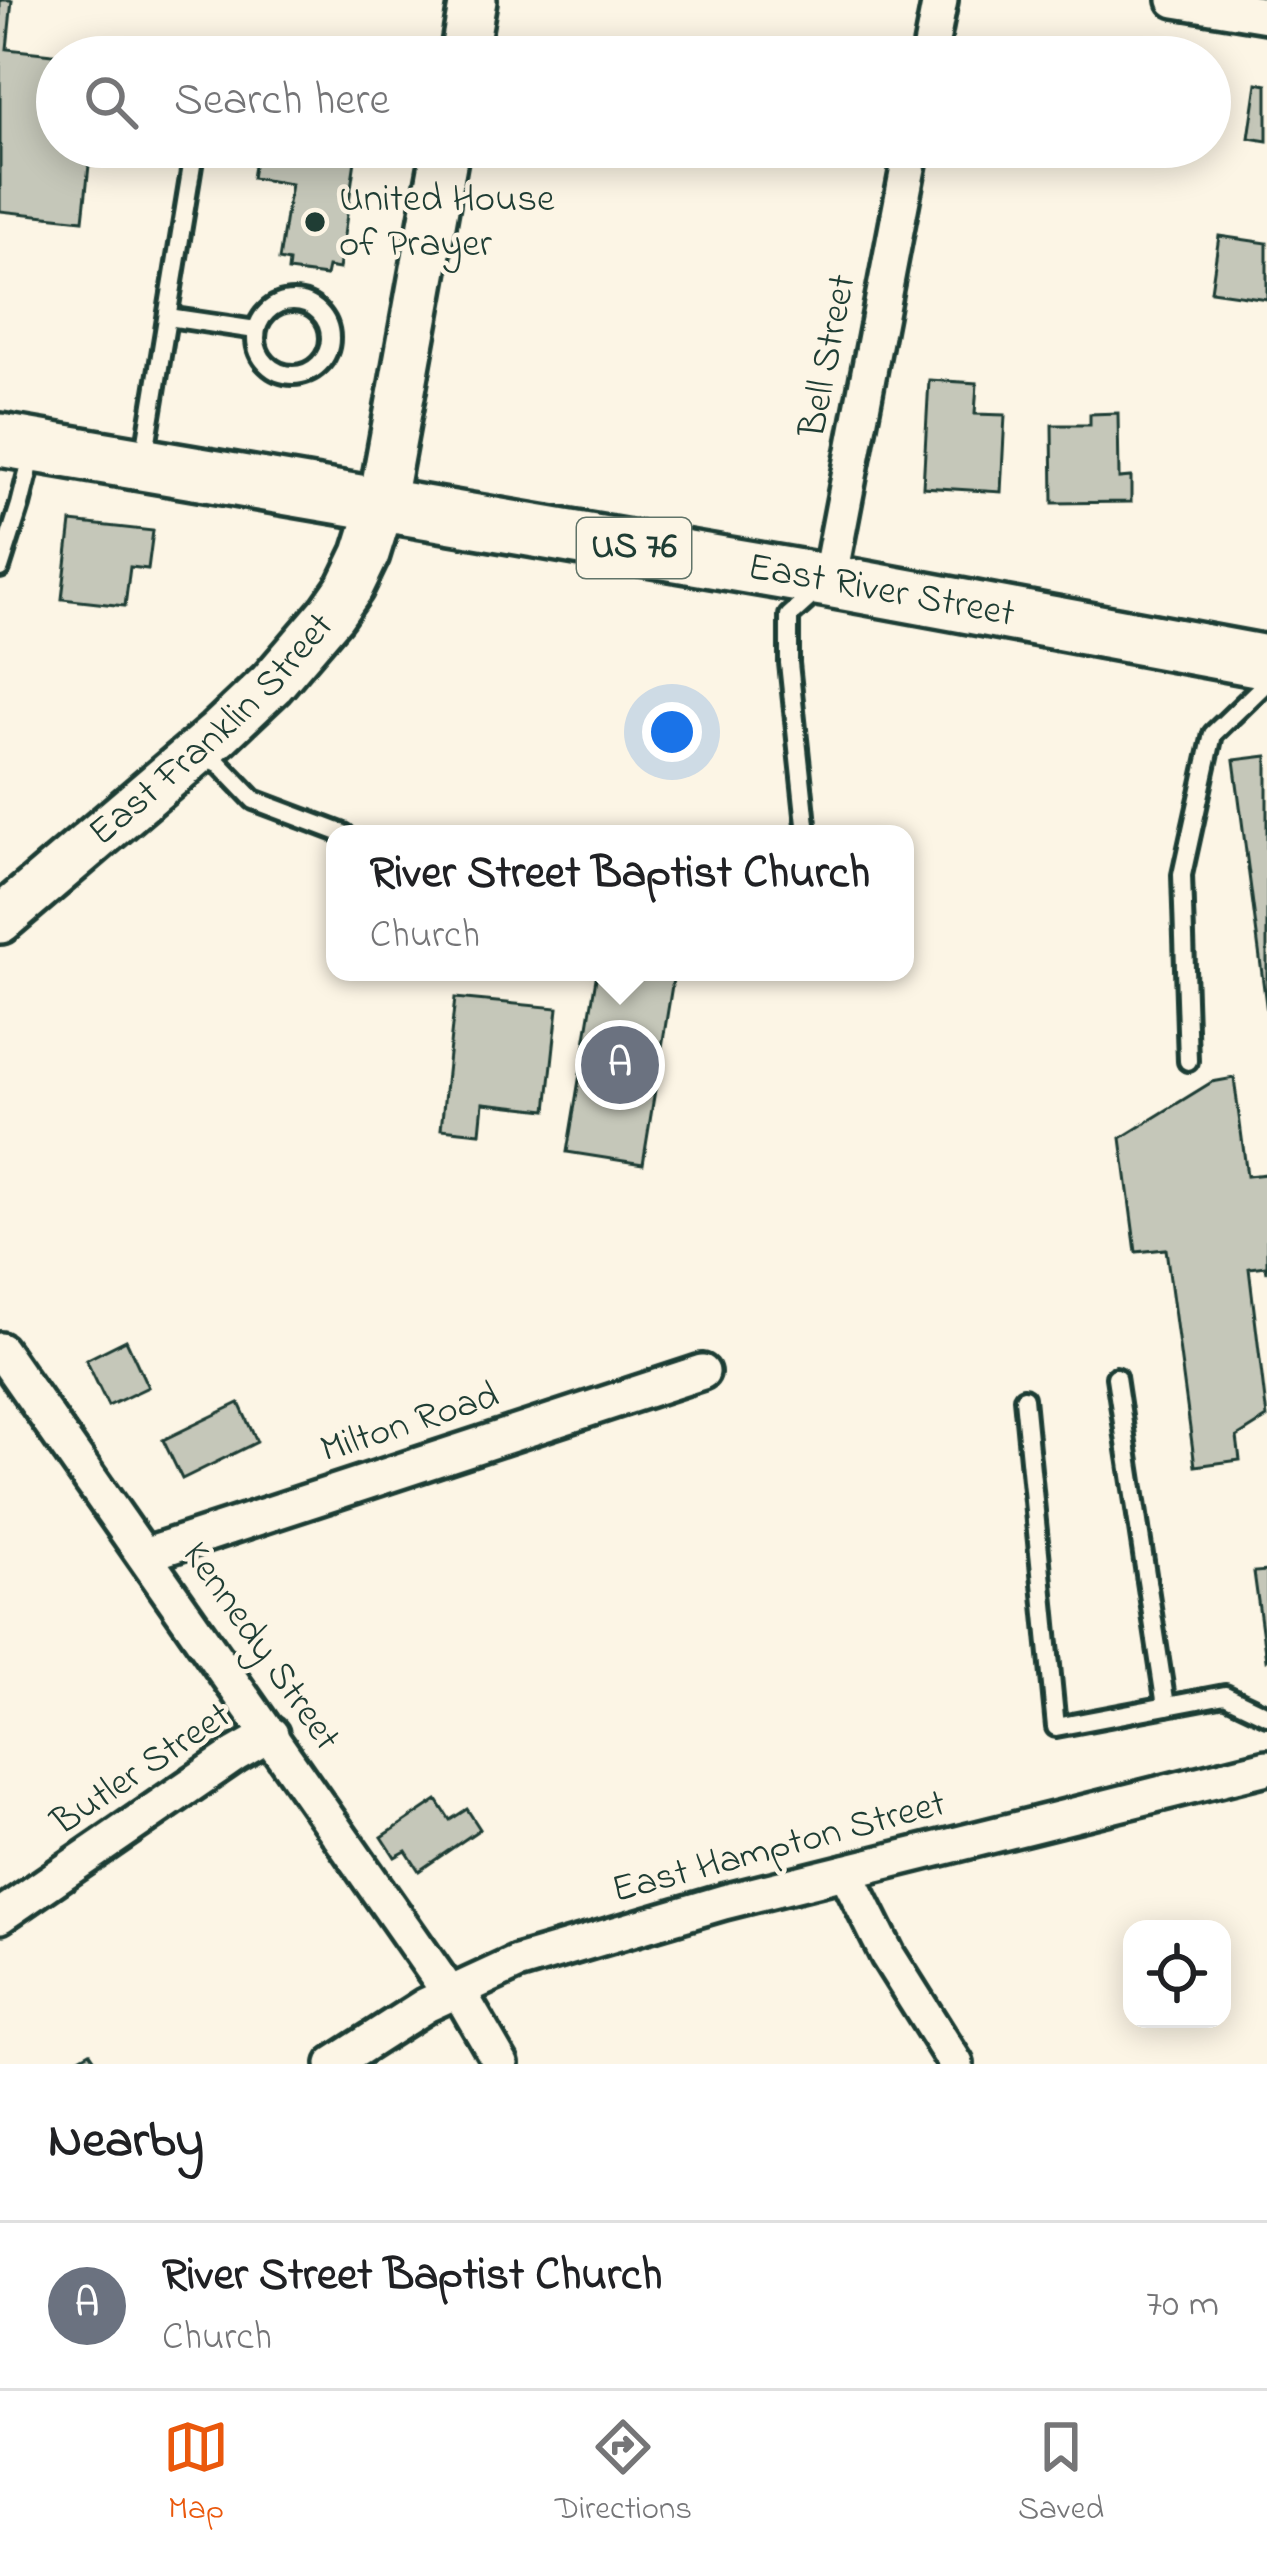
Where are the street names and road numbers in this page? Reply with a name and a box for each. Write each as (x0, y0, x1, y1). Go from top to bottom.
street label: Bell Street (785, 270, 873, 443)
road number: US 76 (577, 518, 691, 578)
street label: East River Street (743, 539, 1019, 643)
street label: East Franklin Street (77, 601, 348, 861)
street label: Milton Road (313, 1368, 507, 1480)
street label: Kennedy Street (167, 1531, 353, 1763)
street label: Butler Street (40, 1689, 243, 1852)
street label: East Hampton Street (606, 1776, 952, 1920)

